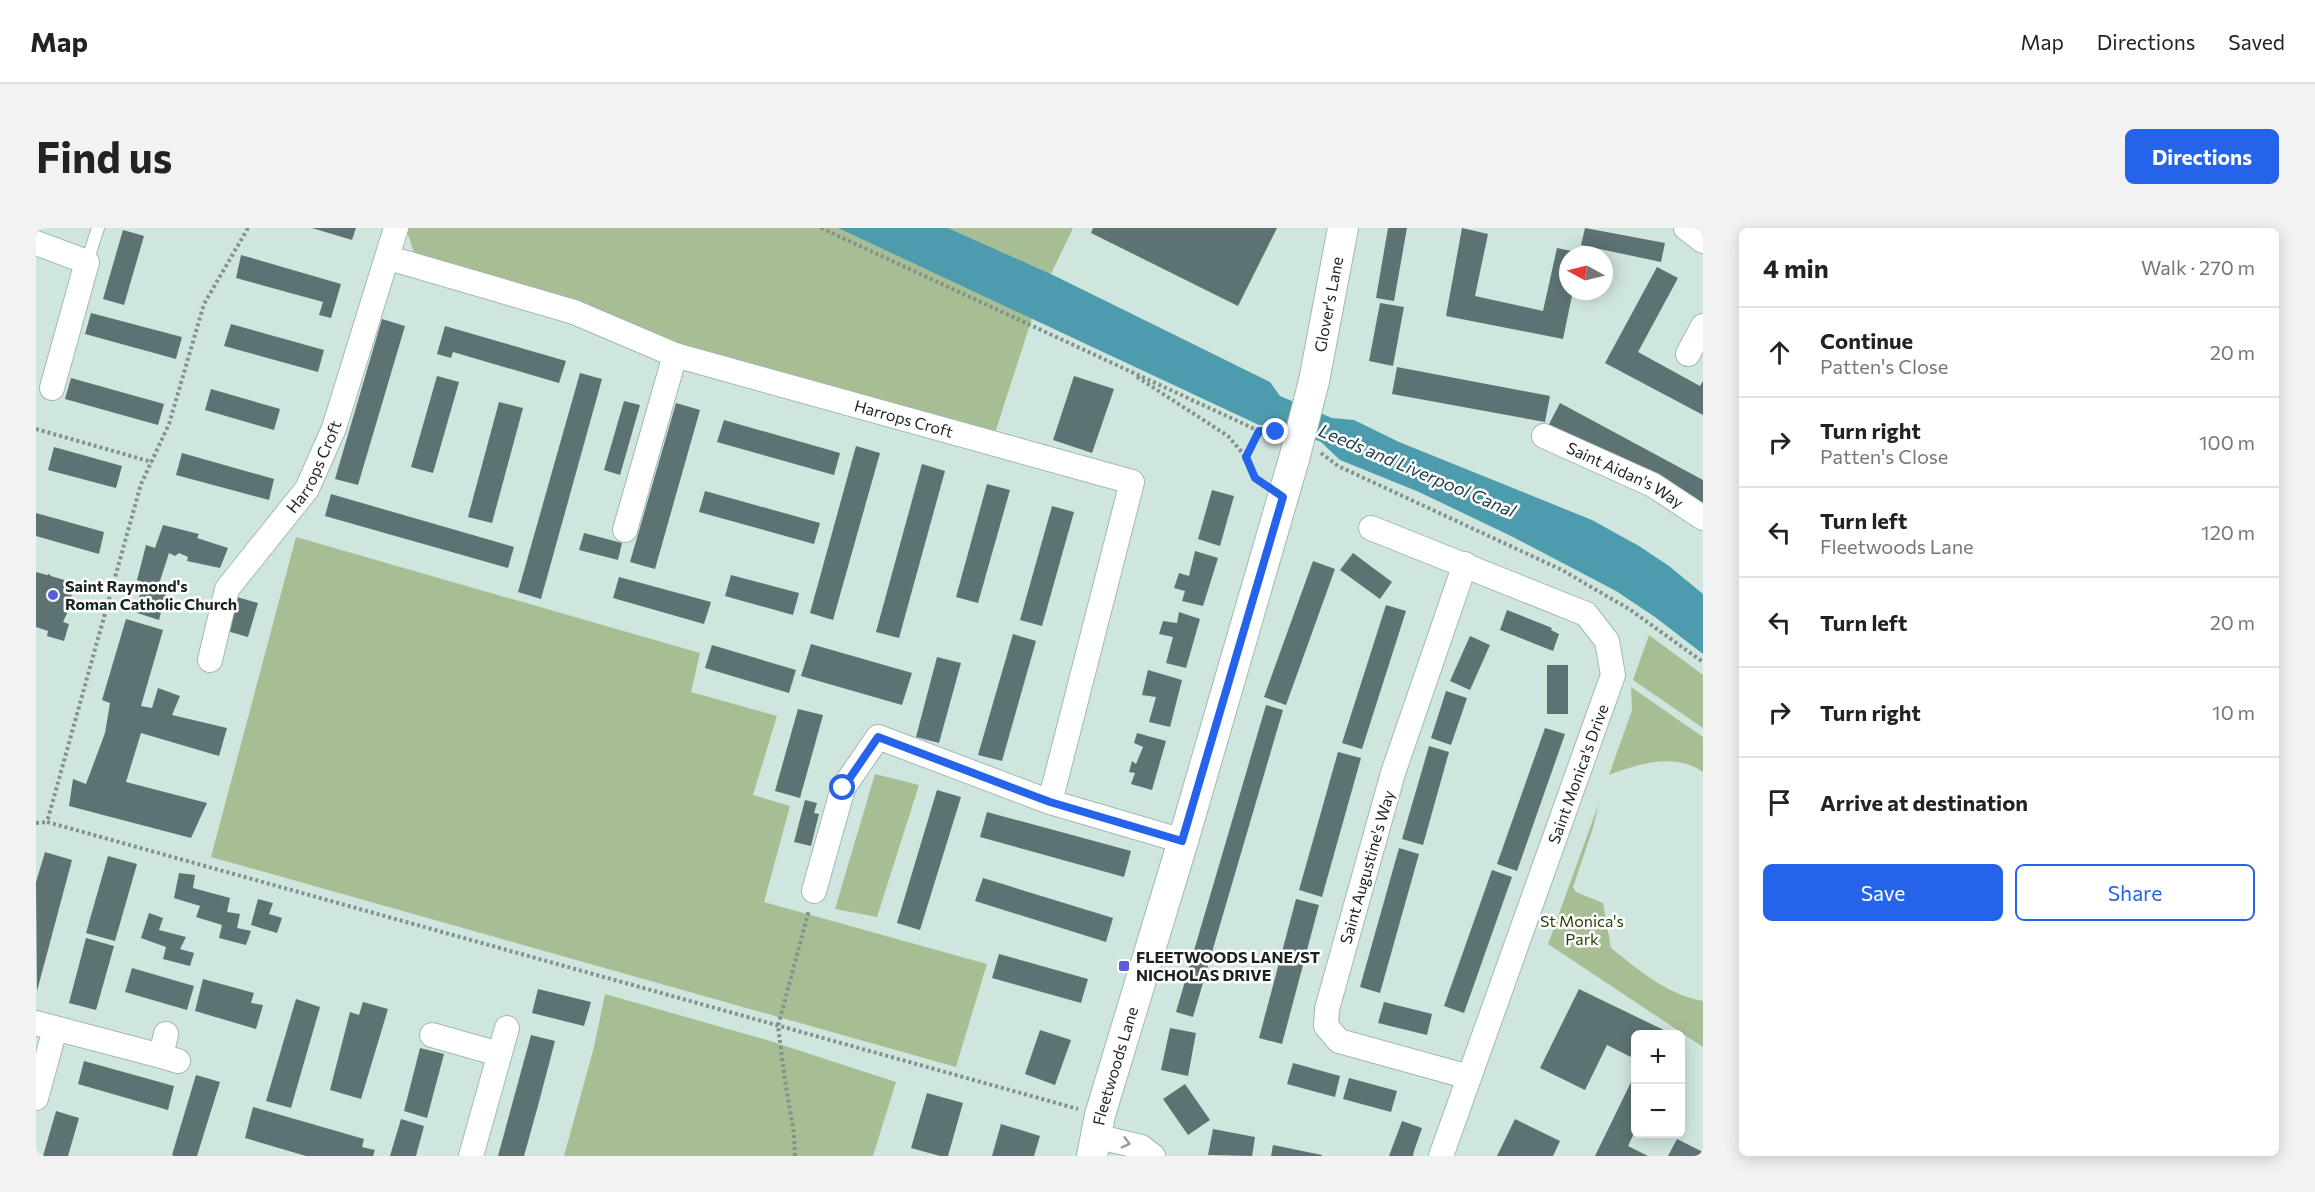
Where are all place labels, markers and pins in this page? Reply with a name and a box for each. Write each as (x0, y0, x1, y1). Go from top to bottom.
place label: Saint Raymond's Roman Catholic Church (65, 576, 237, 613)
marker: Saint Raymond's Roman Catholic Church (46, 588, 60, 602)
place label: FLEETWOODS LANE/ST NICHOLAS DRIVE (1136, 947, 1320, 984)
marker: FLEETWOODS LANE/ST NICHOLAS DRIVE (1117, 959, 1131, 973)

